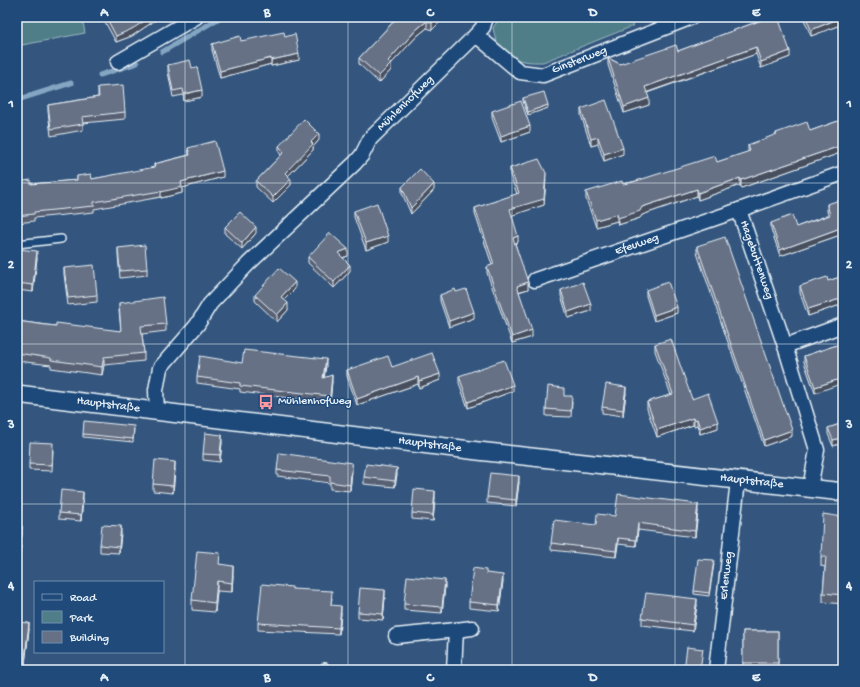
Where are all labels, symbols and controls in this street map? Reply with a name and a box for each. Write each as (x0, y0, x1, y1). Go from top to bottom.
text: A (99, 6, 109, 21)
text: B (263, 6, 272, 21)
text: C (425, 6, 435, 21)
text: D (588, 6, 598, 21)
text: E (752, 6, 761, 21)
street label: Ginsterweg (550, 44, 609, 78)
street label: Mühlenhofweg (375, 73, 437, 135)
text: 1 (7, 97, 14, 112)
text: 1 (845, 97, 852, 112)
street label: Hagebuttenweg (736, 219, 776, 301)
street label: Efeuweg (613, 231, 661, 259)
text: 2 (8, 258, 15, 273)
text: 2 (846, 258, 853, 273)
bus stop icon: Mühlenhofweg (257, 393, 275, 411)
street label: Hauptstraße (76, 394, 142, 416)
place label: Mühlenhofweg (278, 395, 352, 409)
text: 3 (7, 418, 15, 433)
text: 3 (845, 418, 853, 433)
street label: Hauptstraße (397, 434, 463, 456)
street label: Hauptstraße (719, 471, 785, 492)
street label: Erlenweg (717, 550, 737, 601)
text: 4 (7, 579, 15, 594)
text: 4 (845, 579, 853, 594)
legend (34, 581, 164, 653)
text: Road (70, 592, 97, 606)
text: Park (69, 612, 95, 626)
text: Building (69, 632, 109, 646)
text: A (99, 671, 109, 686)
text: B (263, 671, 272, 686)
text: C (425, 671, 435, 686)
text: D (588, 671, 598, 686)
text: E (752, 671, 761, 686)

